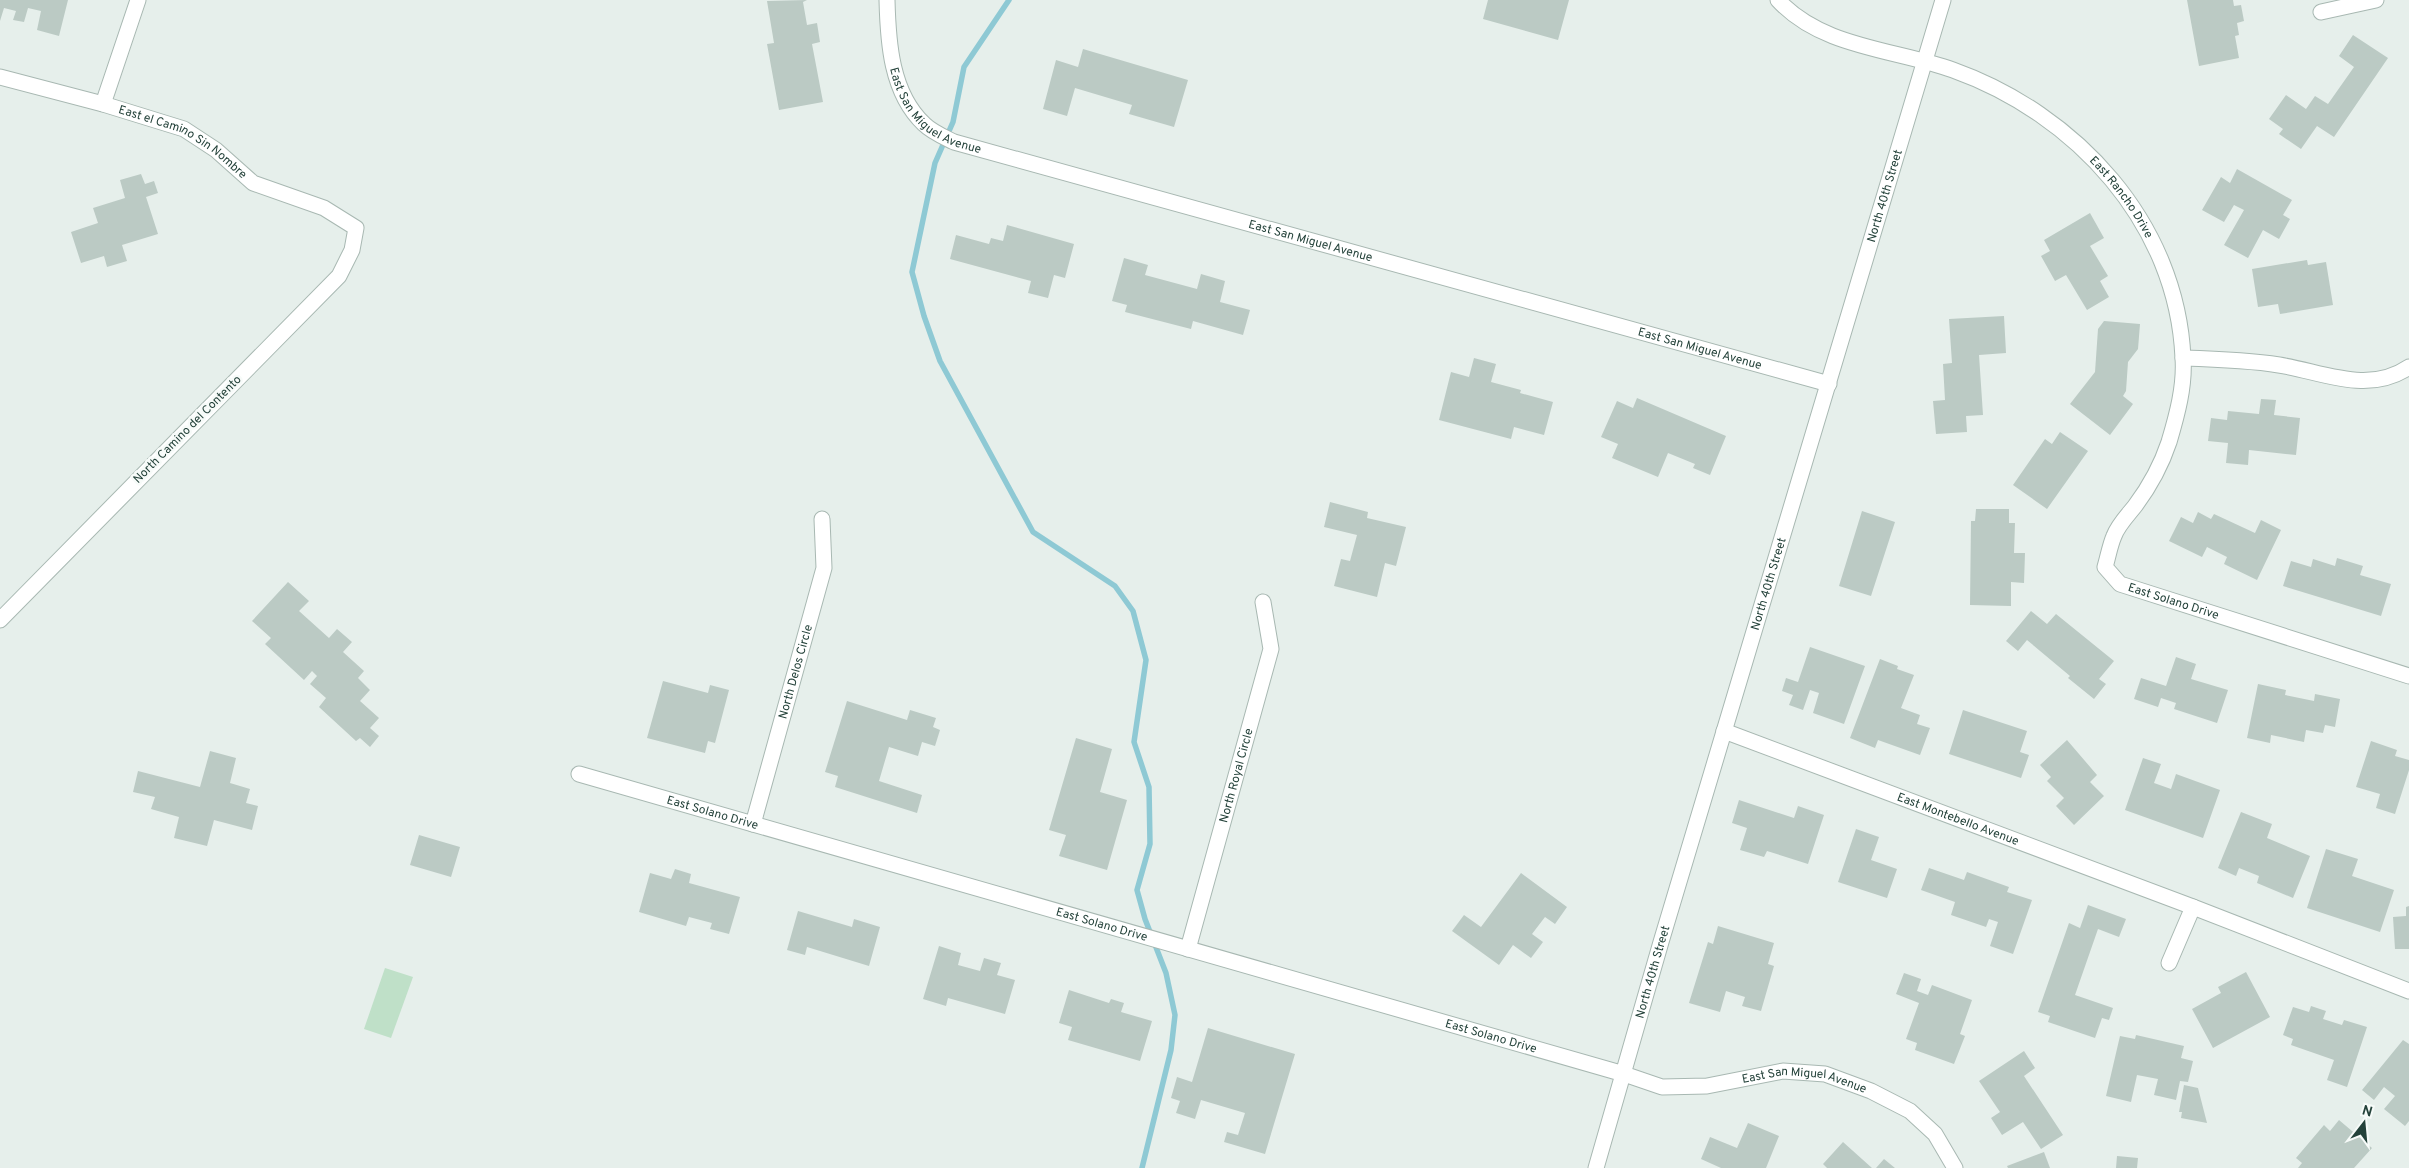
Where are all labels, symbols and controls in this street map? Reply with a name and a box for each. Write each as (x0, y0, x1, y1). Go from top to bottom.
street label: East San Miguel Avenue (885, 66, 983, 158)
street label: East el Camino Sin Nombre (116, 102, 250, 183)
street label: North 40th Street (1864, 148, 1907, 244)
street label: East Rancho Drive (2085, 153, 2156, 241)
street label: East San Miguel Avenue (1247, 217, 1374, 266)
street label: East San Miguel Avenue (1636, 325, 1763, 374)
street label: North Camino del Contento (130, 372, 245, 487)
street label: North 40th Street (1748, 536, 1791, 632)
street label: East Solano Drive (2126, 580, 2221, 624)
street label: North Delos Circle (775, 623, 817, 721)
street label: North Royal Circle (1216, 727, 1258, 825)
street label: East Montebello Avenue (1894, 790, 2021, 850)
street label: East Solano Drive (665, 793, 760, 834)
street label: East Solano Drive (1054, 904, 1149, 946)
street label: North 40th Street (1632, 924, 1674, 1021)
street label: East Solano Drive (1443, 1016, 1539, 1058)
street label: East San Miguel Avenue (1741, 1064, 1869, 1098)
north arrow (2339, 1098, 2389, 1148)
text: N (2360, 1102, 2374, 1122)

